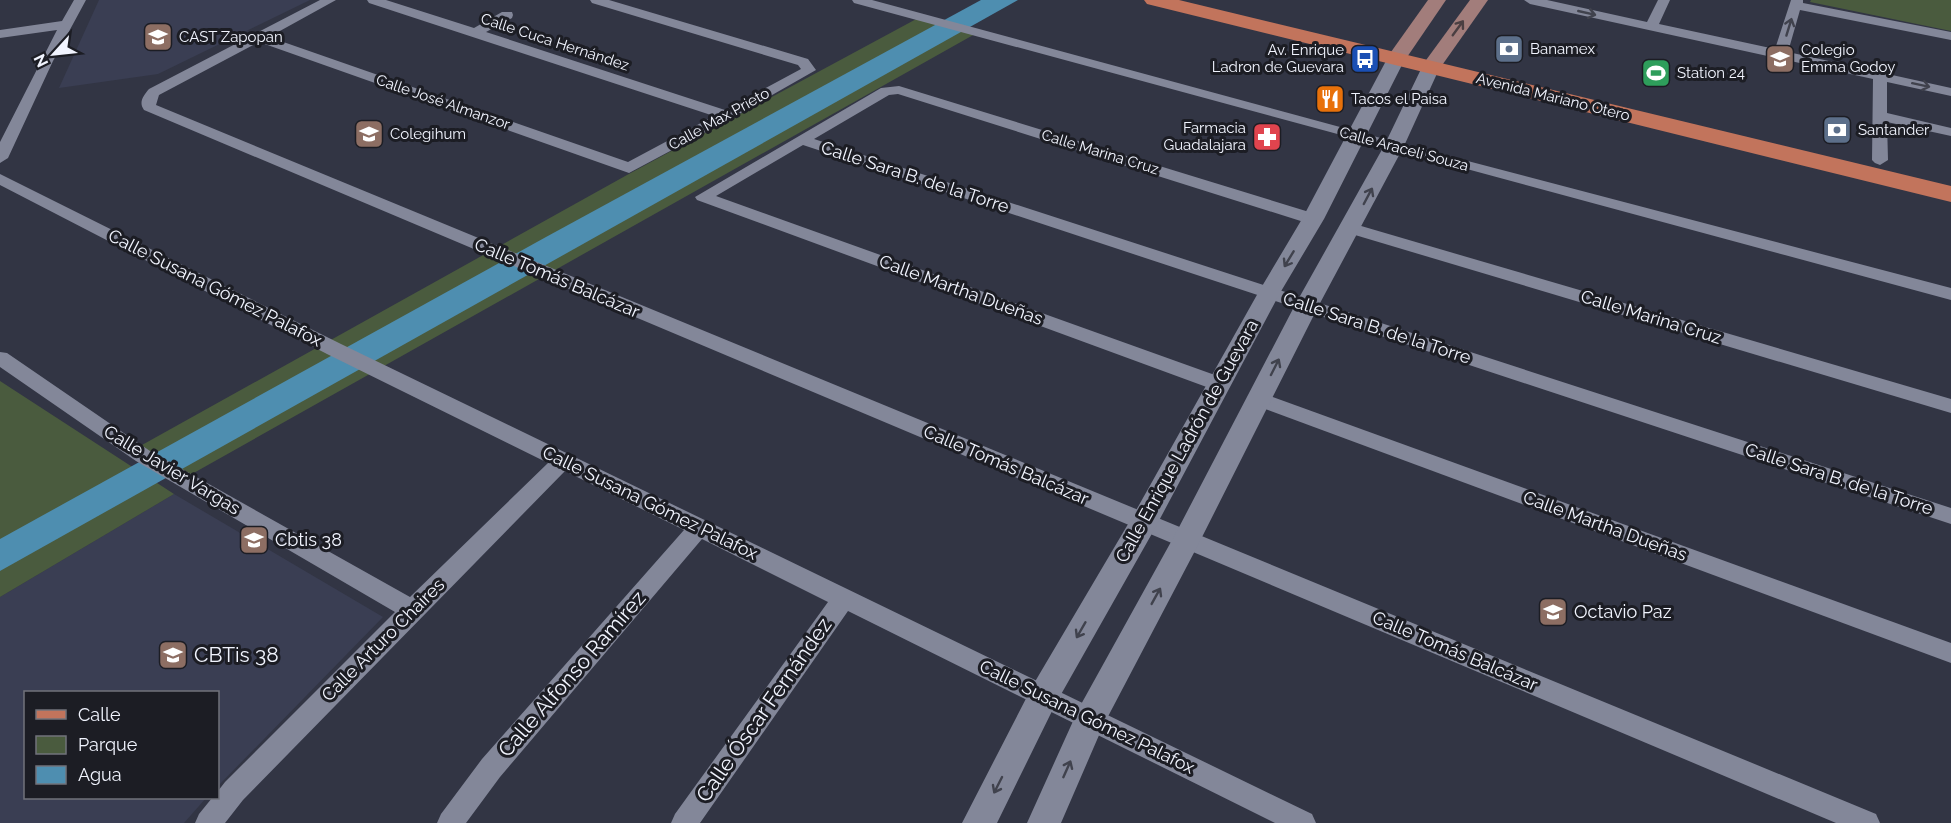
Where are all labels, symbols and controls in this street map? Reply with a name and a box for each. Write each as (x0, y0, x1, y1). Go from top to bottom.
one-way arrow (1577, 7, 1596, 19)
street label: Calle Cuca Hernández (479, 10, 631, 74)
one-way arrow (1784, 18, 1795, 37)
one-way arrow (1452, 20, 1465, 36)
school or university icon: CAST Zapopan (142, 21, 174, 53)
north arrow (24, 24, 84, 84)
place label: CAST Zapopan (179, 28, 283, 46)
bank icon: Banamex (1493, 33, 1525, 65)
place label: Banamex (1530, 40, 1595, 58)
place label: Av. Enrique Ladron de Guevara (1212, 41, 1344, 76)
place label: Colegio Emma Godoy (1801, 41, 1895, 76)
bus stop icon: Av. Enrique Ladron de Guevara (1349, 43, 1381, 75)
school or university icon: Colegio Emma Godoy (1764, 43, 1796, 75)
text: N (30, 51, 52, 70)
sports icon: Station 24 (1640, 57, 1672, 89)
place label: Station 24 (1677, 64, 1745, 82)
street label: Avenida Mariano Otero (1474, 69, 1632, 125)
street label: Calle José Almanzor (374, 71, 513, 134)
one-way arrow (1911, 80, 1930, 92)
restaurant icon: Tacos el Paisa (1314, 83, 1346, 115)
street label: Calle Max Prieto (666, 84, 773, 154)
place label: Tacos el Paisa (1351, 90, 1447, 108)
bank icon: Santander (1821, 114, 1853, 146)
school or university icon: Colegihum (353, 118, 385, 150)
place label: Farmacia Guadalajara (1163, 119, 1246, 154)
pharmacy icon: Farmacia Guadalajara (1251, 121, 1283, 153)
place label: Santander (1858, 121, 1930, 139)
street label: Calle Araceli Souza (1337, 123, 1471, 175)
place label: Colegihum (390, 125, 466, 143)
street label: Calle Marina Cruz (1039, 126, 1161, 178)
street label: Calle Sara B. de la Torre (819, 136, 1012, 217)
one-way arrow (1363, 187, 1374, 205)
street label: Calle Susana Gómez Palafox (105, 224, 325, 351)
street label: Calle Tomás Balcázar (472, 233, 644, 322)
one-way arrow (1283, 249, 1294, 267)
street label: Calle Martha Dueñas (876, 250, 1046, 329)
street label: Calle Marina Cruz (1578, 285, 1724, 348)
street label: Calle Sara B. de la Torre (1281, 287, 1474, 368)
street label: Calle Enrique Ladrón de Guevara (1111, 316, 1262, 566)
one-way arrow (1269, 359, 1281, 376)
street label: Calle Tomás Balcázar (921, 420, 1093, 509)
street label: Calle Javier Vargas (100, 421, 245, 519)
street label: Calle Sara B. de la Torre (1743, 438, 1936, 519)
street label: Calle Susana Gómez Palafox (539, 441, 761, 564)
street label: Calle Martha Dueñas (1520, 486, 1690, 565)
school or university icon: Cbtis 38 (238, 524, 270, 556)
place label: Cbtis 38 (275, 529, 342, 550)
street label: Calle Arturo Chaires (317, 574, 449, 705)
street label: Calle Alfonso Ramírez (493, 585, 651, 762)
one-way arrow (1150, 588, 1162, 605)
school or university icon: Octavio Paz (1537, 596, 1569, 628)
place label: Octavio Paz (1574, 601, 1672, 622)
street label: Calle Tomás Balcázar (1370, 606, 1542, 695)
street label: Calle Óscar Fernández (691, 613, 837, 807)
one-way arrow (1075, 621, 1087, 638)
school or university icon: CBTis 38 (157, 639, 189, 671)
place label: CBTis 38 (194, 642, 279, 667)
street label: Calle Susana Gómez Palafox (976, 655, 1198, 778)
legend (24, 691, 219, 799)
text: Calle (78, 704, 121, 725)
text: Parque (78, 734, 138, 755)
one-way arrow (1062, 761, 1074, 779)
text: Agua (78, 764, 122, 785)
one-way arrow (992, 776, 1004, 793)

